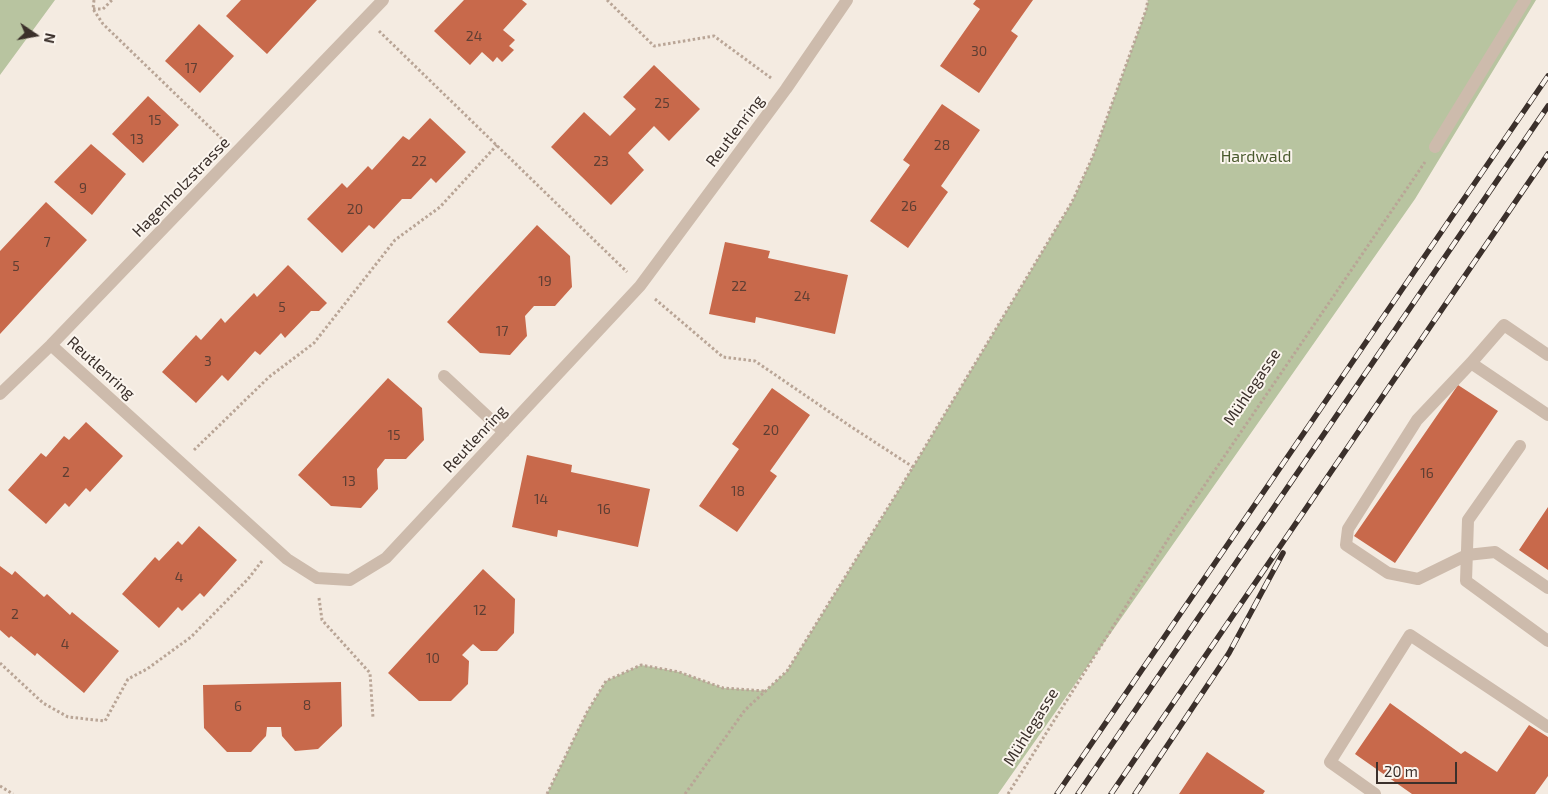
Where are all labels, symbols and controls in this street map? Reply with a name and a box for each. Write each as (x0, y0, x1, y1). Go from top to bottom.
north arrow (10, 10, 60, 60)
house number: 24 (466, 28, 482, 44)
text: N (41, 32, 60, 45)
house number: 30 (971, 43, 987, 59)
house number: 17 (185, 60, 197, 76)
street label: Reutlenring (702, 91, 768, 171)
house number: 25 (654, 95, 670, 111)
house number: 15 (148, 112, 162, 128)
house number: 13 (130, 131, 144, 147)
street label: Hagenholzstrasse (128, 133, 234, 241)
house number: 28 (934, 137, 950, 153)
park label: Hardwald (1221, 147, 1291, 167)
house number: 22 (411, 153, 427, 169)
house number: 23 (593, 153, 609, 169)
house number: 9 (79, 180, 87, 196)
house number: 26 (901, 198, 917, 214)
house number: 20 (347, 201, 363, 217)
house number: 7 (43, 234, 51, 250)
house number: 5 (12, 258, 20, 274)
house number: 19 (538, 273, 552, 289)
house number: 22 (731, 278, 747, 294)
house number: 24 (794, 288, 810, 304)
house number: 5 (278, 299, 286, 315)
house number: 17 (496, 323, 508, 339)
street label: Reutlenring (63, 332, 139, 404)
street label: Mühlegasse (1219, 345, 1285, 429)
house number: 3 (204, 353, 212, 369)
street label: Reutlenring (439, 401, 511, 477)
house number: 20 (763, 422, 779, 438)
house number: 15 (387, 427, 401, 443)
house number: 2 (62, 464, 70, 480)
house number: 16 (1420, 465, 1434, 481)
house number: 13 (342, 473, 356, 489)
house number: 18 (731, 483, 745, 499)
house number: 14 (534, 491, 548, 507)
house number: 16 (597, 501, 611, 517)
house number: 4 (175, 569, 183, 585)
house number: 12 (473, 602, 487, 618)
house number: 2 (11, 606, 19, 622)
house number: 4 (61, 636, 69, 652)
house number: 10 (426, 650, 440, 666)
street label: Mühlegasse (999, 684, 1063, 770)
house number: 8 (303, 697, 311, 713)
house number: 6 (234, 698, 242, 714)
scale bar (1378, 752, 1459, 784)
text: 20 m (1384, 762, 1418, 780)

